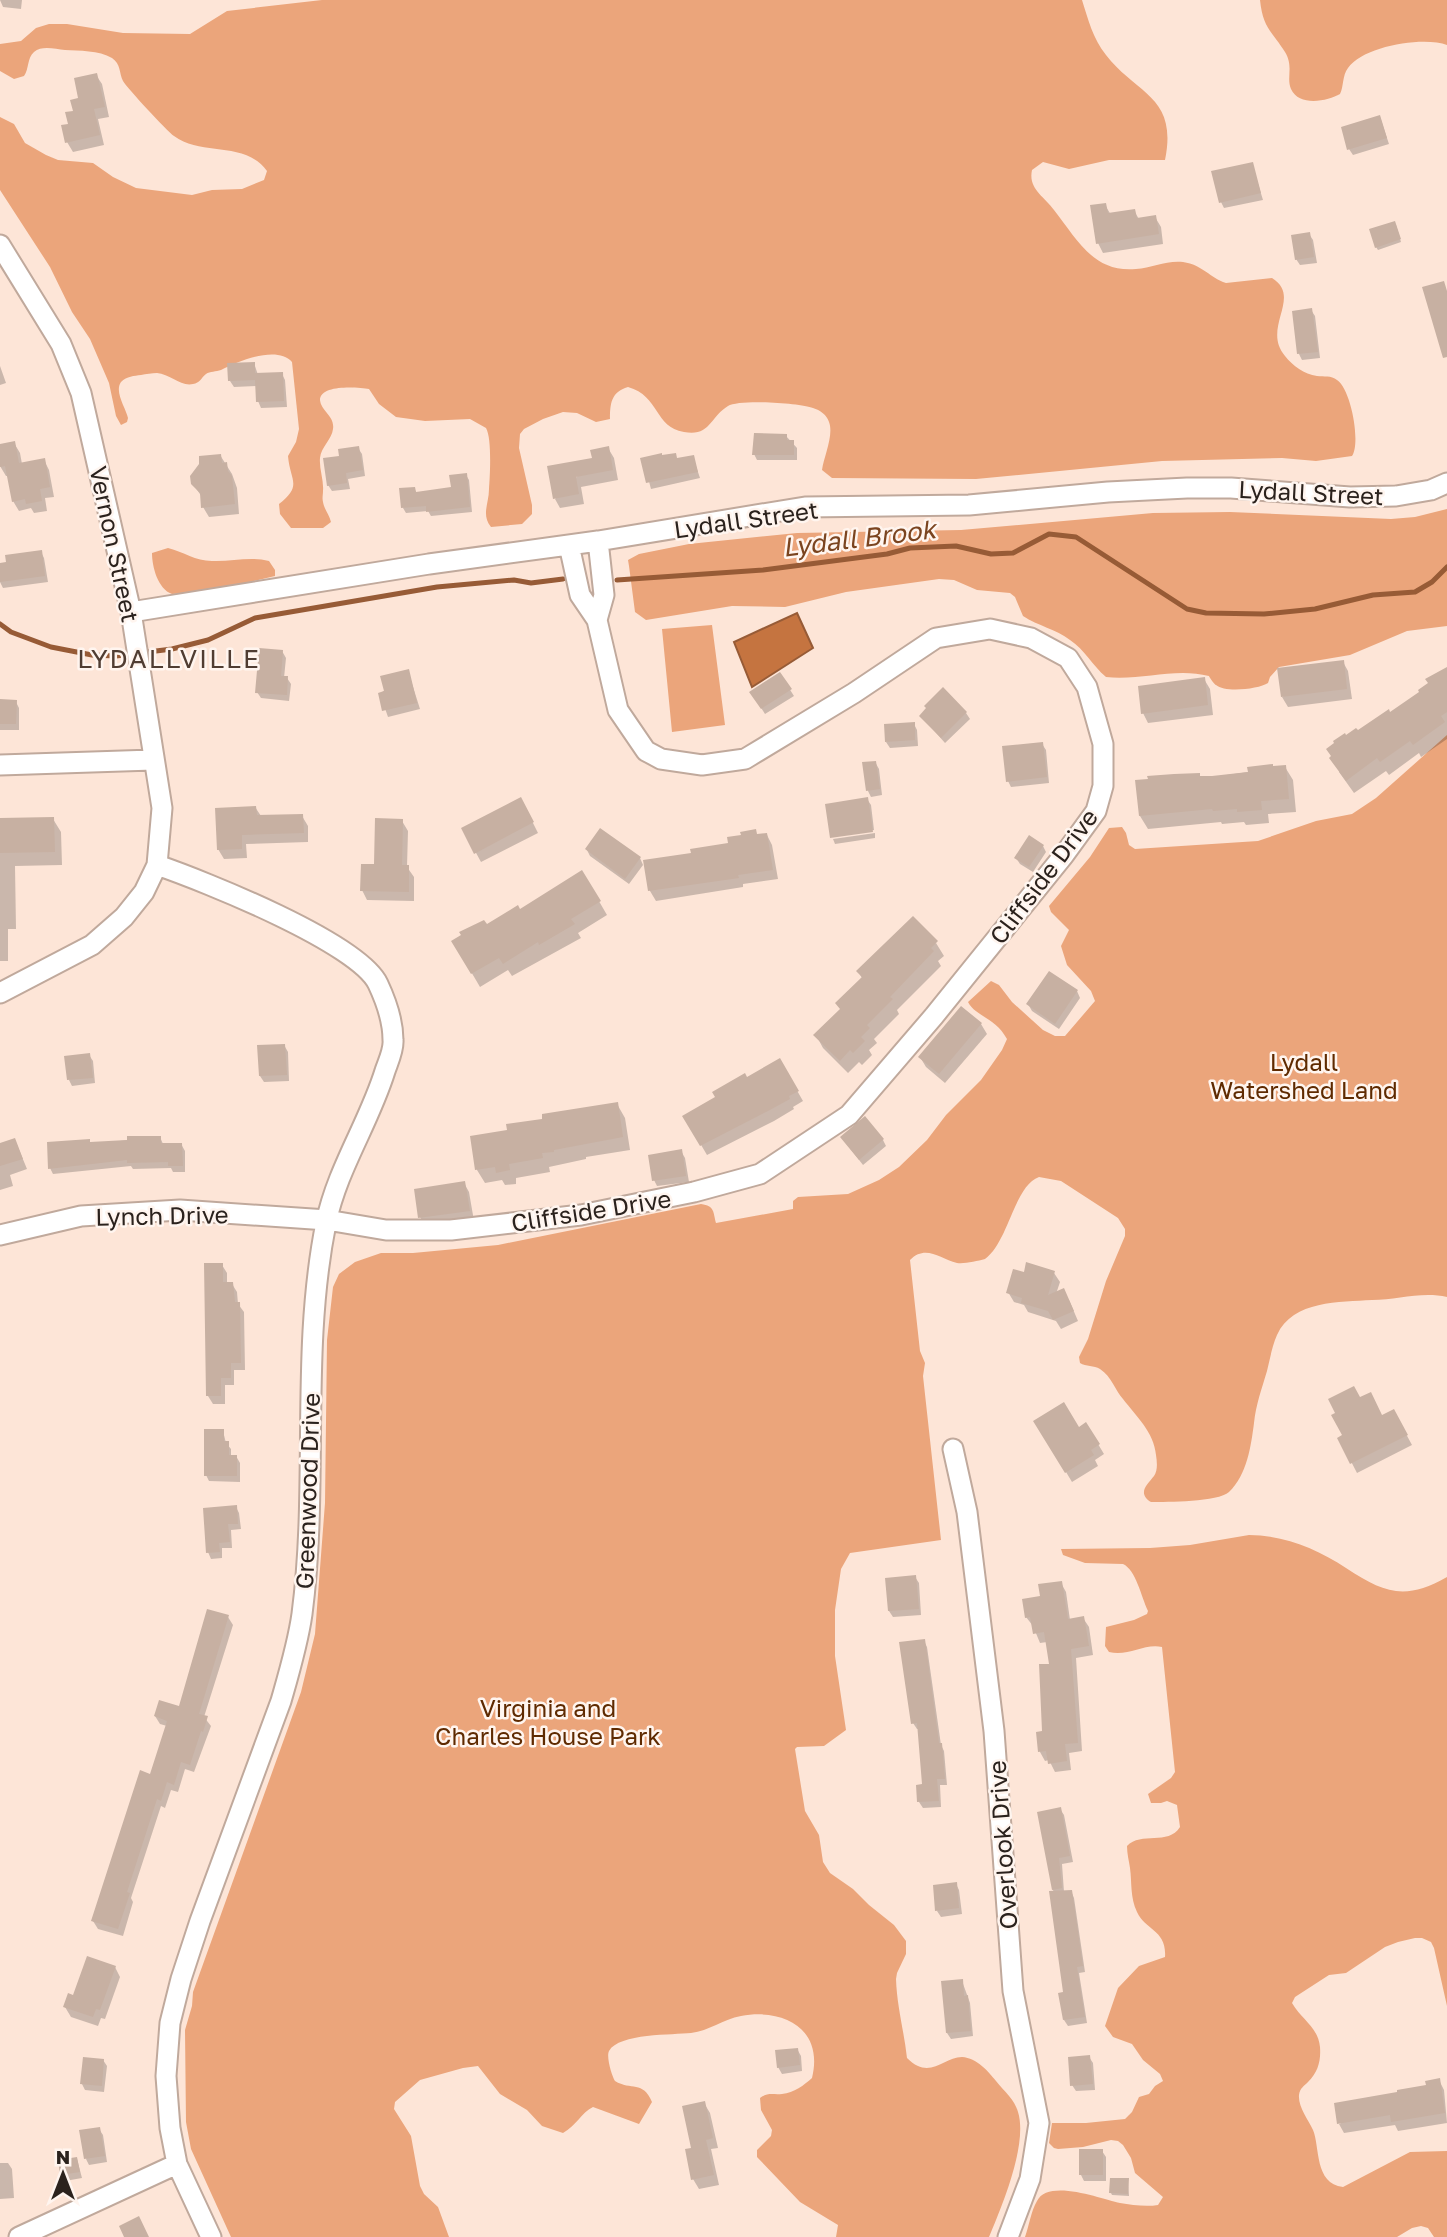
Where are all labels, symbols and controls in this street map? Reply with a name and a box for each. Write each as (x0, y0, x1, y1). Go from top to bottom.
street label: Vernon Street (84, 463, 146, 625)
street label: Lydall Street (1238, 474, 1384, 510)
street label: Lydall Street (672, 495, 820, 543)
water label: Lydall Brook (781, 513, 940, 563)
district label: LYDALLVILLE (77, 643, 261, 674)
street label: Cliffside Drive (983, 803, 1103, 949)
park label: Lydall Watershed Land (1210, 1047, 1398, 1104)
street label: Cliffside Drive (509, 1183, 673, 1237)
street label: Lynch Drive (95, 1199, 229, 1231)
street label: Greenwood Drive (289, 1392, 325, 1590)
park label: Virginia and Charles House Park (435, 1693, 661, 1750)
street label: Overlook Drive (982, 1760, 1022, 1930)
north arrow (28, 2139, 98, 2209)
text: N (56, 2145, 70, 2168)

